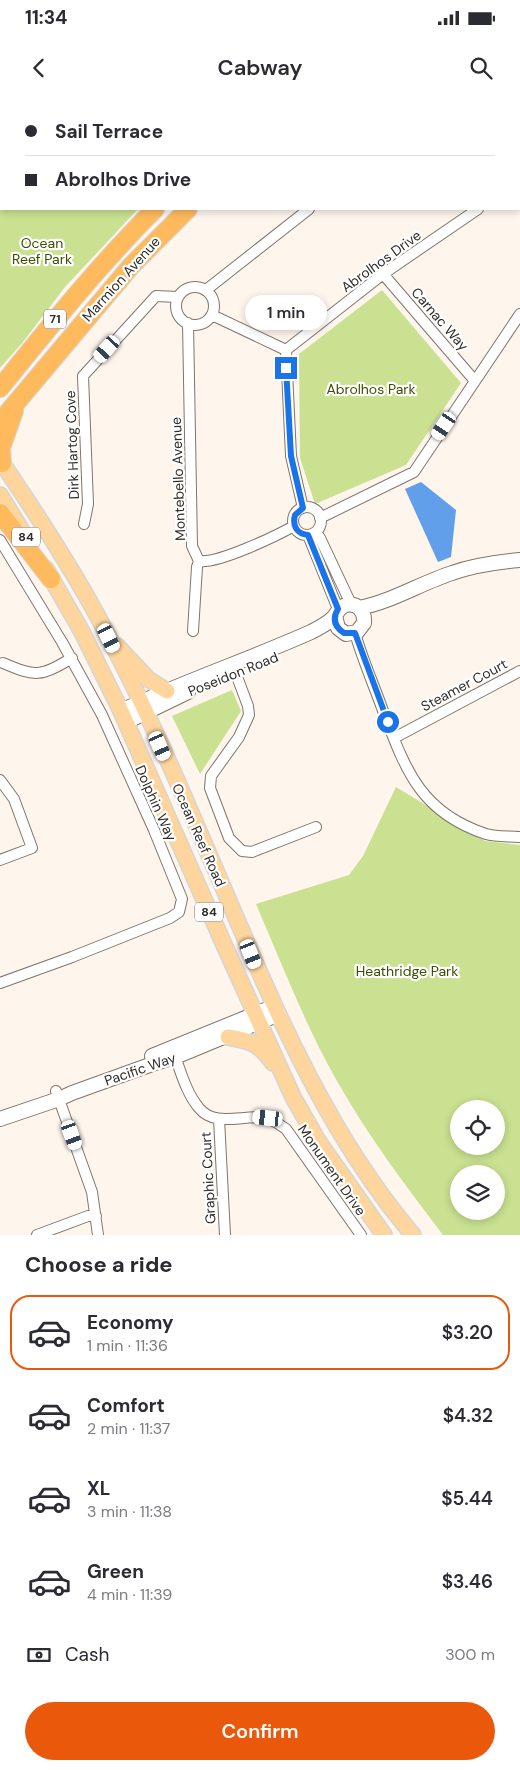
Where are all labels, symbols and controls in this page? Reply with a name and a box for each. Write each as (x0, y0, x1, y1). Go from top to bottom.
text: 11:34 (25, 5, 67, 30)
text: Cabway (218, 53, 302, 82)
icon: back (25, 54, 53, 82)
icon: search (467, 54, 495, 82)
text: Sail Terrace (55, 119, 163, 144)
text: Abrolhos Drive (55, 167, 191, 192)
street label: Abrolhos Drive (337, 226, 425, 296)
street label: Marmion Avenue (78, 233, 164, 325)
park label: Ocean Reef Park (12, 234, 72, 268)
street label: Carnac Way (408, 284, 473, 355)
callout: 1 min (245, 296, 327, 330)
text: 1 min (267, 302, 305, 323)
road number: 71 (44, 310, 66, 328)
car (91, 333, 122, 365)
route end (275, 357, 297, 379)
park label: Abrolhos Park (326, 380, 416, 398)
street label: Dirk Hartog Cove (61, 390, 83, 500)
car (429, 409, 458, 443)
street label: Montebello Avenue (167, 417, 189, 541)
road number: 84 (12, 528, 40, 547)
car (95, 621, 122, 655)
street label: Poseidon Road (185, 648, 281, 700)
street label: Steamer Court (418, 655, 510, 715)
route start (377, 711, 399, 733)
car (147, 729, 172, 763)
street label: Dolphin Way (131, 762, 181, 844)
street label: Ocean Reef Road (168, 781, 230, 889)
road number: 84 (195, 902, 223, 922)
car (238, 937, 263, 971)
park label: Heathridge Park (356, 962, 458, 980)
street label: Pacific Way (102, 1048, 178, 1090)
map controls (450, 1100, 505, 1220)
button: locate (450, 1100, 505, 1155)
car (252, 1109, 283, 1127)
car (59, 1118, 84, 1152)
street label: Monument Drive (294, 1121, 370, 1219)
street label: Graphic Court (197, 1131, 219, 1225)
button: layers (450, 1165, 505, 1220)
text: Choose a ride (25, 1250, 173, 1279)
icon: car (27, 1310, 72, 1355)
text: Economy (87, 1310, 174, 1335)
text: $3.20 (442, 1320, 493, 1345)
text: 1 min · 11:36 (87, 1335, 168, 1356)
icon: car (27, 1393, 72, 1438)
text: Comfort (87, 1393, 165, 1418)
text: $4.32 (443, 1403, 493, 1428)
text: 2 min · 11:37 (87, 1418, 170, 1439)
icon: car (27, 1476, 72, 1521)
text: XL (87, 1476, 110, 1501)
text: $5.44 (441, 1486, 493, 1511)
text: 3 min · 11:38 (87, 1501, 172, 1522)
icon: car (27, 1559, 72, 1604)
text: Green (87, 1559, 144, 1584)
text: $3.46 (442, 1569, 493, 1594)
text: 4 min · 11:39 (87, 1584, 172, 1605)
icon: cash (25, 1641, 53, 1669)
text: Cash (65, 1642, 109, 1667)
text: 300 m (445, 1644, 495, 1665)
button: Confirm (25, 1702, 495, 1760)

